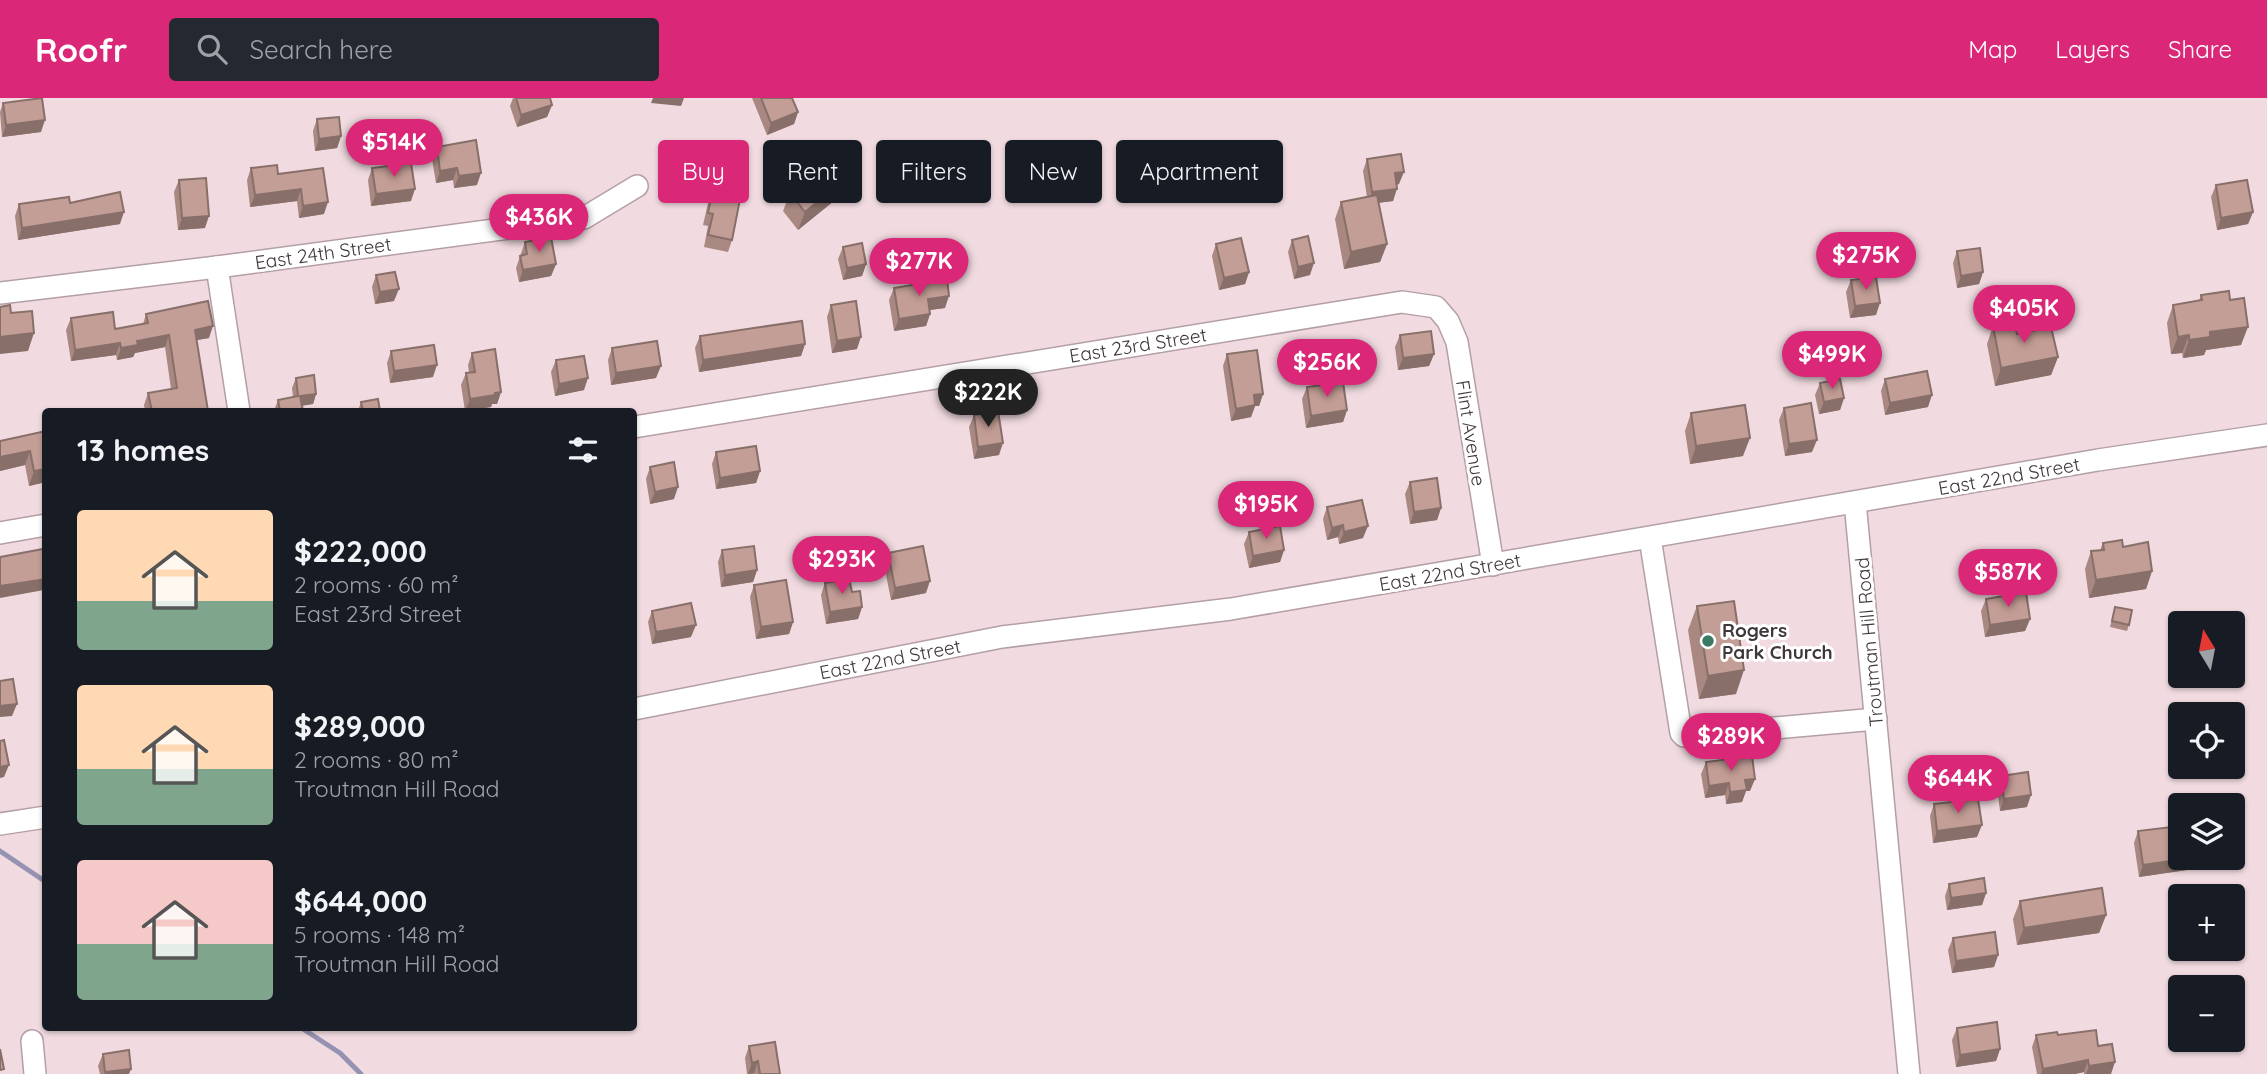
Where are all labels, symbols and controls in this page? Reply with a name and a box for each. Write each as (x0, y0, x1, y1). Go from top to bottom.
search box (169, 18, 659, 81)
text: Roofr (35, 29, 127, 70)
icon: search (193, 30, 231, 68)
text: Search here (249, 33, 393, 66)
text: Map (1968, 34, 2017, 64)
text: Layers (2055, 34, 2130, 64)
text: Share (2168, 34, 2232, 64)
pin: $514K (345, 120, 443, 179)
text: $514K (362, 127, 426, 156)
chip: Buy (658, 140, 749, 203)
chip: Rent (763, 140, 862, 203)
chip: Filters (876, 140, 991, 203)
chip: New (1005, 140, 1102, 203)
chip: Apartment (1116, 140, 1283, 203)
pin: $436K (490, 194, 588, 254)
text: $436K (505, 202, 573, 231)
street label: East 24th Street (253, 232, 393, 274)
pin: $275K (1817, 232, 1915, 292)
pin: $277K (870, 238, 968, 298)
text: $275K (1832, 240, 1900, 269)
text: $277K (885, 246, 953, 275)
pin: $405K (1975, 286, 2073, 345)
text: $405K (1989, 293, 2059, 322)
street label: East 23rd Street (1068, 322, 1208, 368)
pin: $499K (1783, 331, 1881, 391)
text: $499K (1798, 339, 1866, 368)
pin: $256K (1278, 340, 1376, 399)
text: $256K (1293, 347, 1361, 376)
pin: $222K (939, 370, 1037, 429)
text: $222K (954, 377, 1022, 406)
street label: Flint Avenue (1451, 378, 1491, 488)
text: 13 homes (77, 431, 209, 469)
icon: filters (564, 431, 602, 469)
street label: East 22nd Street (1936, 452, 2082, 500)
pin: $195K (1217, 482, 1315, 541)
text: $195K (1234, 489, 1298, 518)
text: $222,000 (294, 532, 427, 570)
pin: $293K (793, 536, 891, 596)
icon: home (133, 538, 217, 622)
text: $293K (808, 544, 876, 573)
street label: East 22nd Street (1377, 548, 1523, 596)
pin: $587K (1959, 550, 2057, 609)
street label: Troutman Hill Road (1850, 556, 1888, 728)
text: $587K (1974, 557, 2042, 586)
text: 2 rooms · 60 m² (294, 570, 459, 599)
text: East 23rd Street (294, 599, 462, 628)
north arrow (2168, 611, 2245, 688)
map controls (2168, 611, 2245, 1052)
place label: Rogers Park Church (1722, 618, 1833, 664)
marker: Rogers Park Church (1700, 633, 1716, 649)
street label: East 22nd Street (817, 634, 963, 684)
button: locate (2168, 702, 2245, 779)
text: $289,000 (294, 707, 425, 745)
icon: home (133, 713, 217, 797)
pin: $289K (1682, 714, 1780, 773)
text: $289K (1697, 721, 1765, 750)
text: 2 rooms · 80 m² (294, 745, 459, 774)
pin: $644K (1909, 756, 2007, 815)
text: $644K (1924, 763, 1992, 792)
text: Troutman Hill Road (294, 774, 500, 803)
button: layers (2168, 793, 2245, 870)
text: $644,000 (294, 882, 427, 920)
button: + (2168, 884, 2245, 961)
icon: home (133, 888, 217, 972)
text: 5 rooms · 148 m² (294, 920, 465, 949)
text: Troutman Hill Road (294, 949, 500, 978)
button: − (2168, 975, 2245, 1052)

